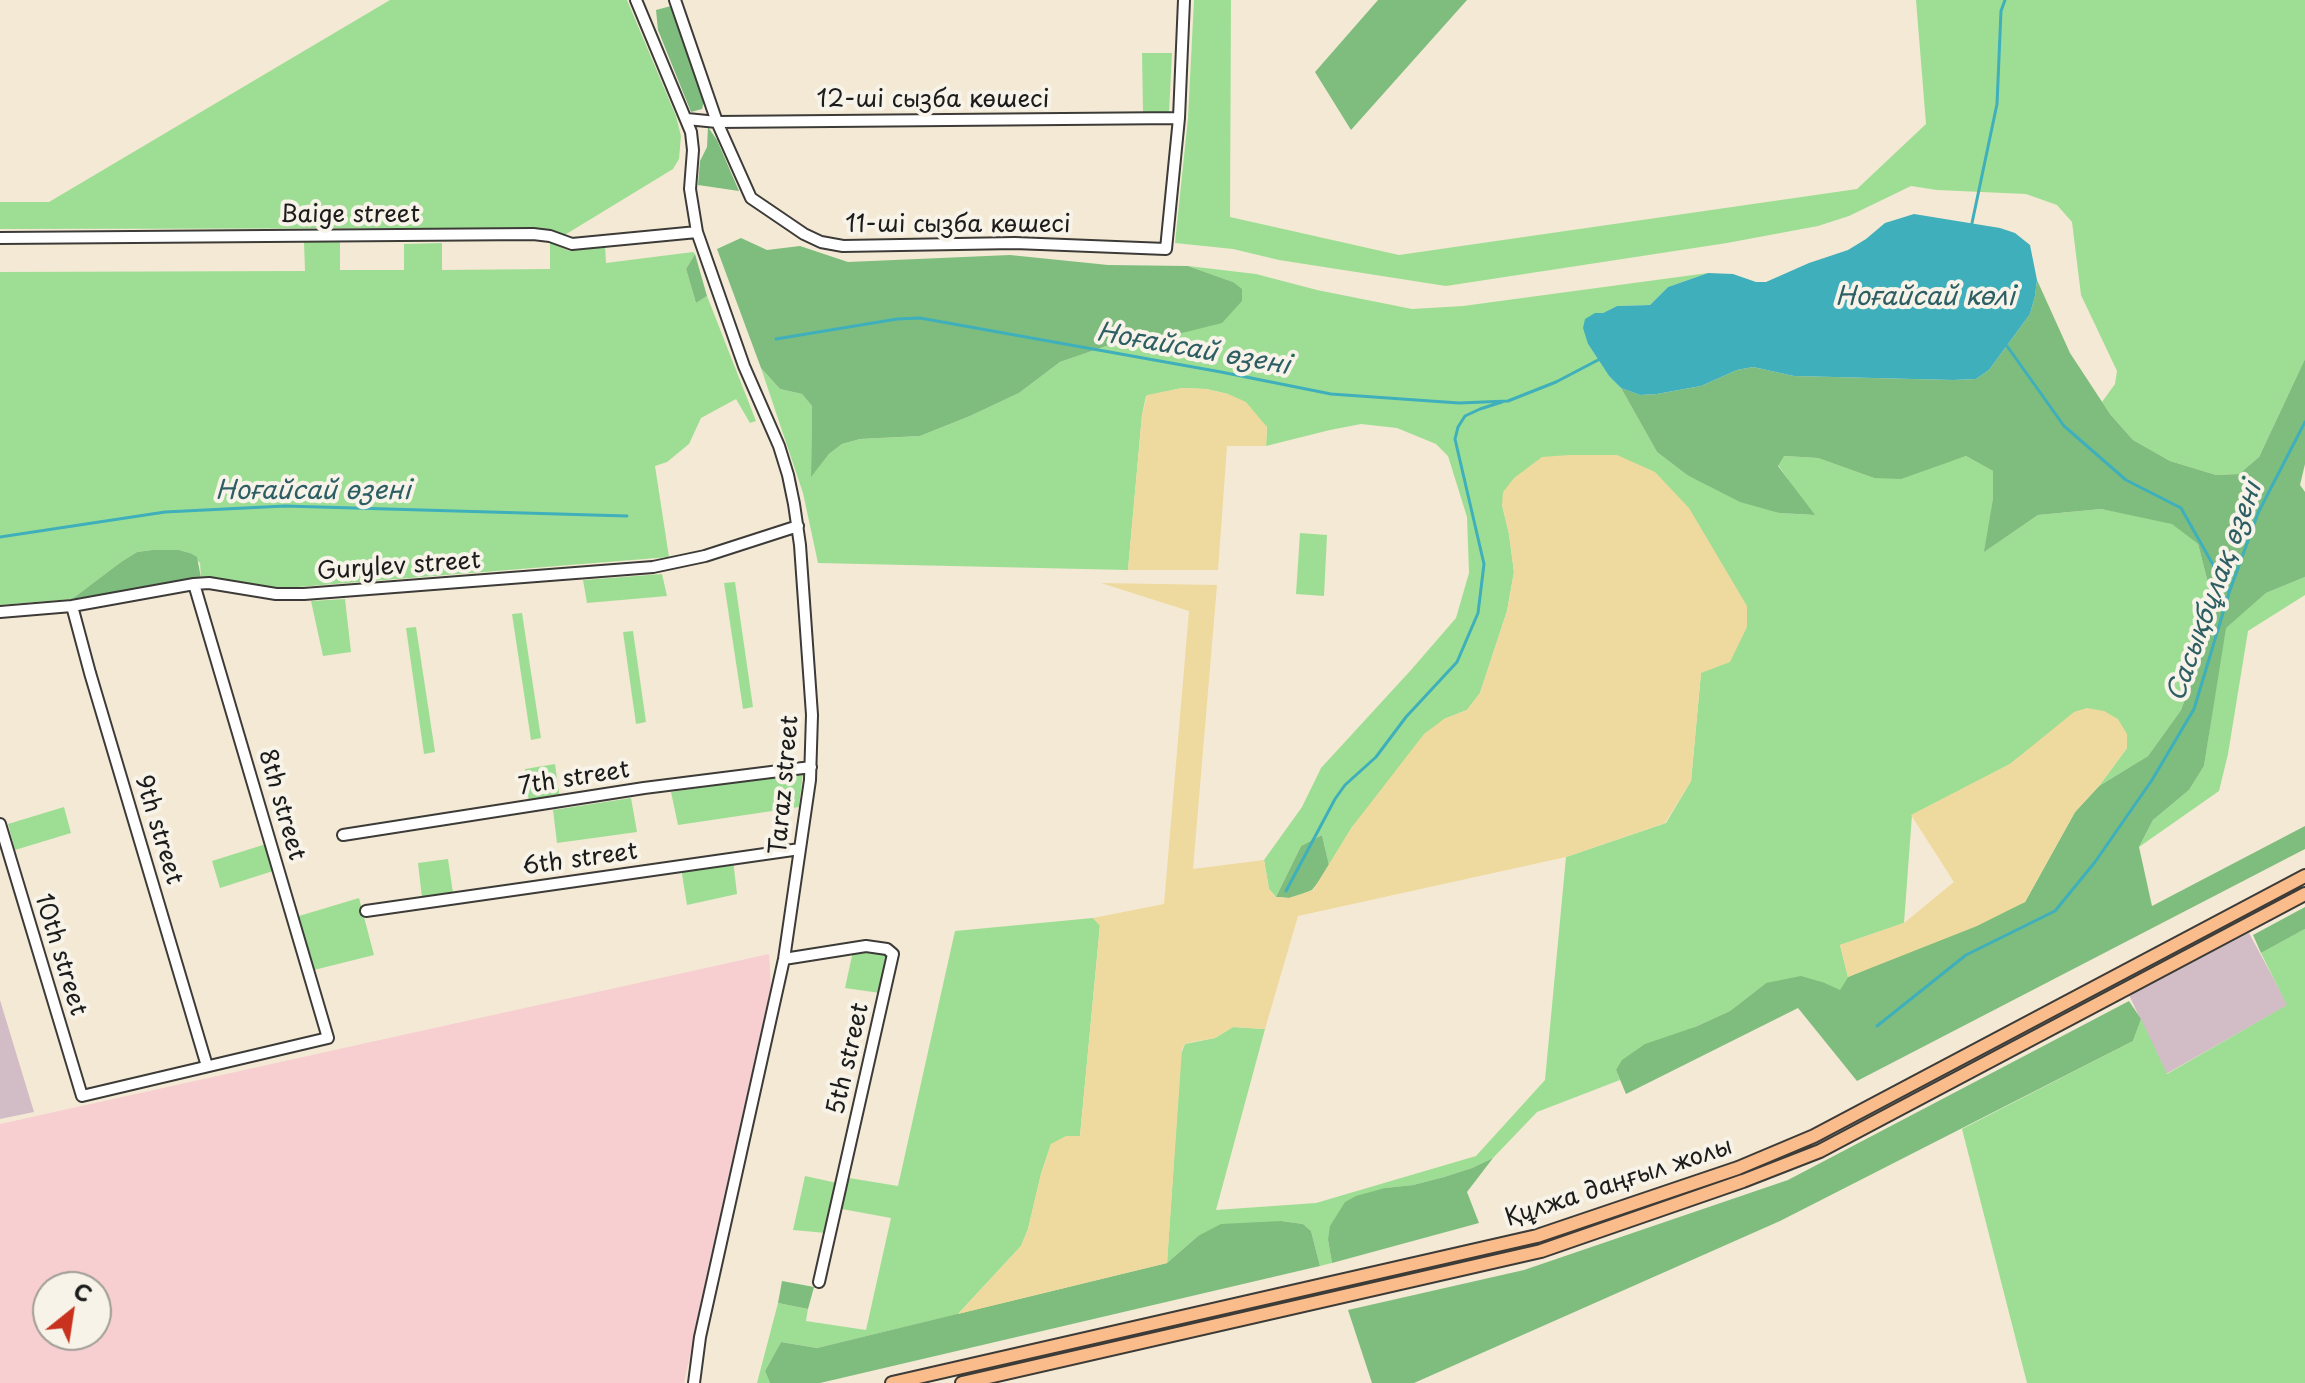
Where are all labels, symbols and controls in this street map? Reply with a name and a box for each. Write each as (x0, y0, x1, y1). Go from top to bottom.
street label: 12-ші сызба көшесі (817, 86, 1049, 114)
street label: Baige street (280, 201, 420, 229)
street label: 11-ші сызба көшесі (845, 211, 1071, 239)
water label: Ноғайсай көлі (1835, 282, 2015, 314)
water label: Ноғайсай өзені (1094, 318, 1292, 382)
water label: Ноғайсай өзені (215, 476, 411, 508)
water label: Сасықбұлақ өзені (2161, 478, 2269, 706)
street label: Gurylev street (316, 547, 482, 587)
street label: Taraz street (765, 714, 805, 856)
street label: 8th street (251, 746, 311, 864)
street label: 7th street (516, 756, 632, 802)
street label: 9th street (128, 772, 188, 888)
street label: 6th street (520, 838, 640, 882)
street label: 10th street (28, 891, 92, 1019)
street label: 5th street (822, 1000, 876, 1118)
street label: Құлжа даңғыл жолы (1502, 1133, 1736, 1233)
north arrow (32, 1271, 112, 1351)
text: С (68, 1273, 99, 1310)

